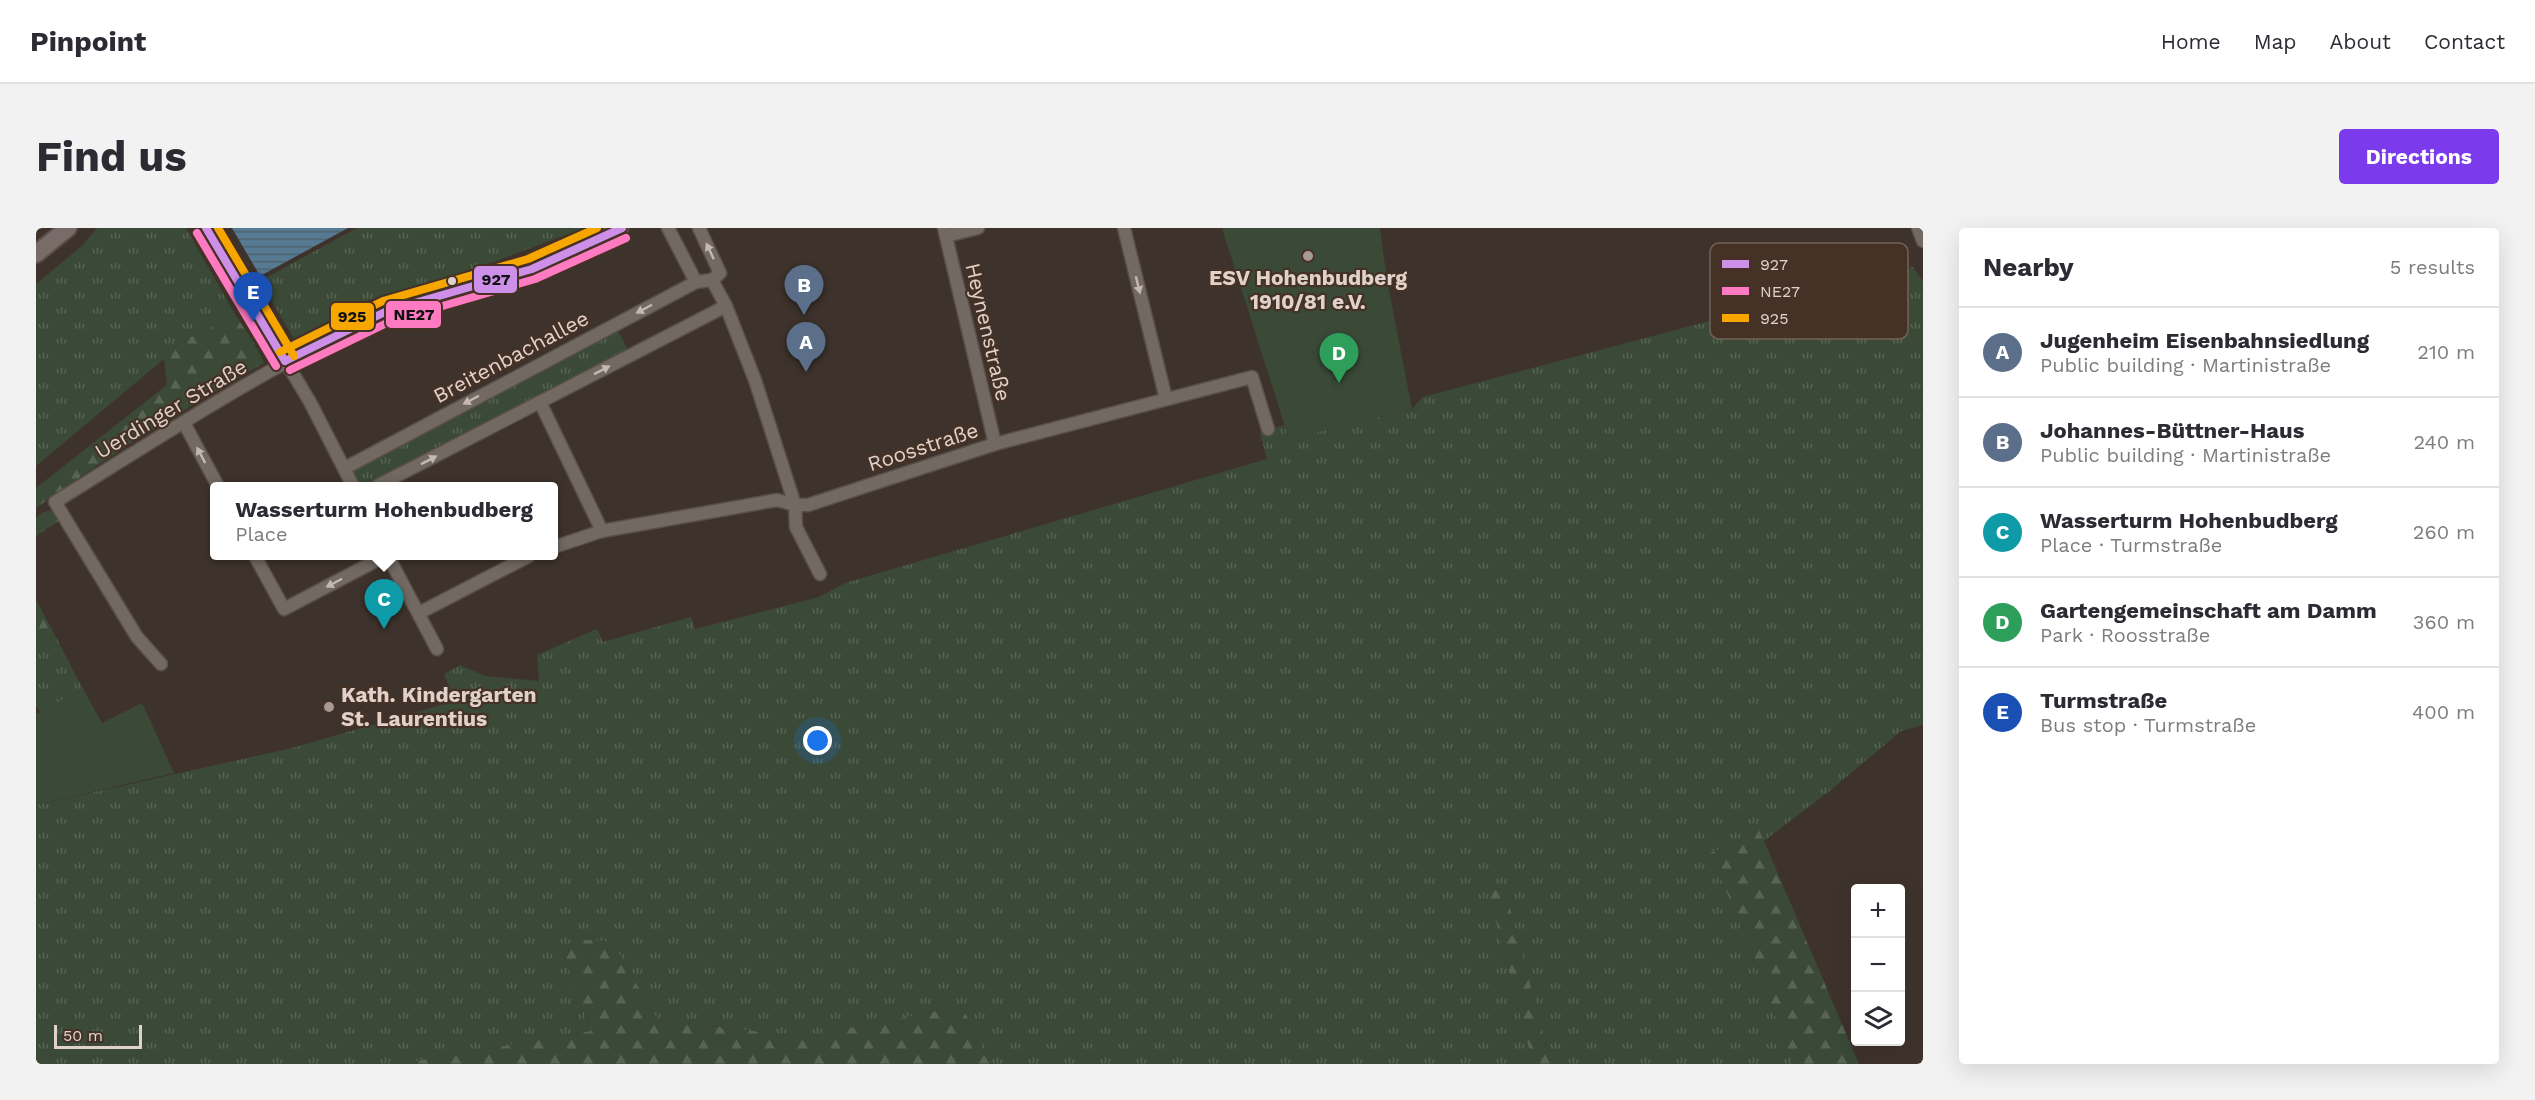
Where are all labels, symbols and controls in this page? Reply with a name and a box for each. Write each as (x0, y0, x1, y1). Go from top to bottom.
text: Pinpoint (30, 25, 146, 58)
text: Home (2161, 29, 2221, 54)
text: Map (2254, 29, 2297, 54)
text: About (2330, 29, 2391, 54)
text: Contact (2424, 29, 2505, 54)
button: Directions (2339, 129, 2499, 184)
text: Find us (36, 132, 187, 181)
one-way arrow (705, 242, 714, 259)
legend (1710, 243, 1908, 339)
marker: ESV Hohenbudberg 1910/81 e.V. (1301, 249, 1315, 263)
text: Nearby (1983, 252, 2074, 282)
text: 927 (1760, 255, 1788, 274)
text: 5 results (2390, 255, 2475, 279)
street label: Heynenstraße (960, 260, 1017, 403)
line badge: 927 (473, 265, 518, 294)
place label: ESV Hohenbudberg 1910/81 e.V. (1209, 265, 1407, 314)
pin: B (784, 266, 824, 315)
text: 927 (482, 270, 511, 289)
pin: E (234, 272, 272, 322)
unlabelled marker (446, 275, 458, 287)
one-way arrow (1133, 276, 1143, 294)
text: NE27 (1760, 282, 1800, 301)
line badge: NE27 (385, 300, 442, 329)
line badge: 925 (330, 302, 375, 331)
one-way arrow (635, 304, 652, 314)
text: NE27 (394, 305, 435, 324)
street label: Breitenbachallee (429, 305, 593, 408)
text: 925 (338, 307, 366, 326)
text: 925 (1760, 309, 1789, 328)
pin: A (786, 322, 826, 372)
text: Jugenheim Eisenbahnsiedlung (2040, 328, 2369, 353)
pin: D (1320, 334, 1358, 383)
text: A (1996, 340, 2009, 364)
text: 210 m (2417, 340, 2475, 364)
street label: Uerdinger Straße (90, 353, 251, 464)
text: Public building · Martinistraße (2040, 353, 2331, 377)
one-way arrow (594, 365, 611, 375)
one-way arrow (463, 395, 480, 405)
street label: Roosstraße (864, 417, 981, 476)
text: Johannes-Büttner-Haus (2040, 418, 2304, 443)
text: B (1996, 430, 2009, 454)
text: 240 m (2413, 430, 2475, 454)
text: Public building · Martinistraße (2040, 443, 2331, 467)
one-way arrow (196, 446, 206, 463)
one-way arrow (421, 455, 438, 464)
popup (210, 482, 558, 560)
text: Wasserturm Hohenbudberg (235, 497, 533, 522)
text: Wasserturm Hohenbudberg (2040, 508, 2338, 533)
text: C (1996, 520, 2009, 544)
text: 260 m (2413, 520, 2475, 544)
text: Place (235, 522, 288, 546)
text: Place · Turmstraße (2040, 533, 2222, 557)
one-way arrow (325, 578, 342, 588)
pin: C (364, 580, 404, 629)
text: Gartengemeinschaft am Damm (2040, 598, 2377, 623)
text: D (1995, 610, 2010, 634)
text: 360 m (2413, 610, 2475, 634)
text: Park · Roosstraße (2040, 623, 2210, 647)
place label: Kath. Kindergarten St. Laurentius (341, 682, 537, 731)
text: Turmstraße (2040, 688, 2167, 713)
marker: Kath. Kindergarten St. Laurentius (322, 700, 336, 714)
text: E (1996, 700, 2009, 724)
text: 400 m (2412, 700, 2475, 724)
text: Bus stop · Turmstraße (2040, 713, 2256, 737)
your location (803, 726, 832, 755)
map controls (1851, 884, 1905, 1046)
button: + (1851, 884, 1905, 938)
button: − (1851, 938, 1905, 992)
button: layers (1851, 992, 1905, 1046)
scale bar (54, 1022, 142, 1050)
text: 50 m (63, 1026, 103, 1045)

